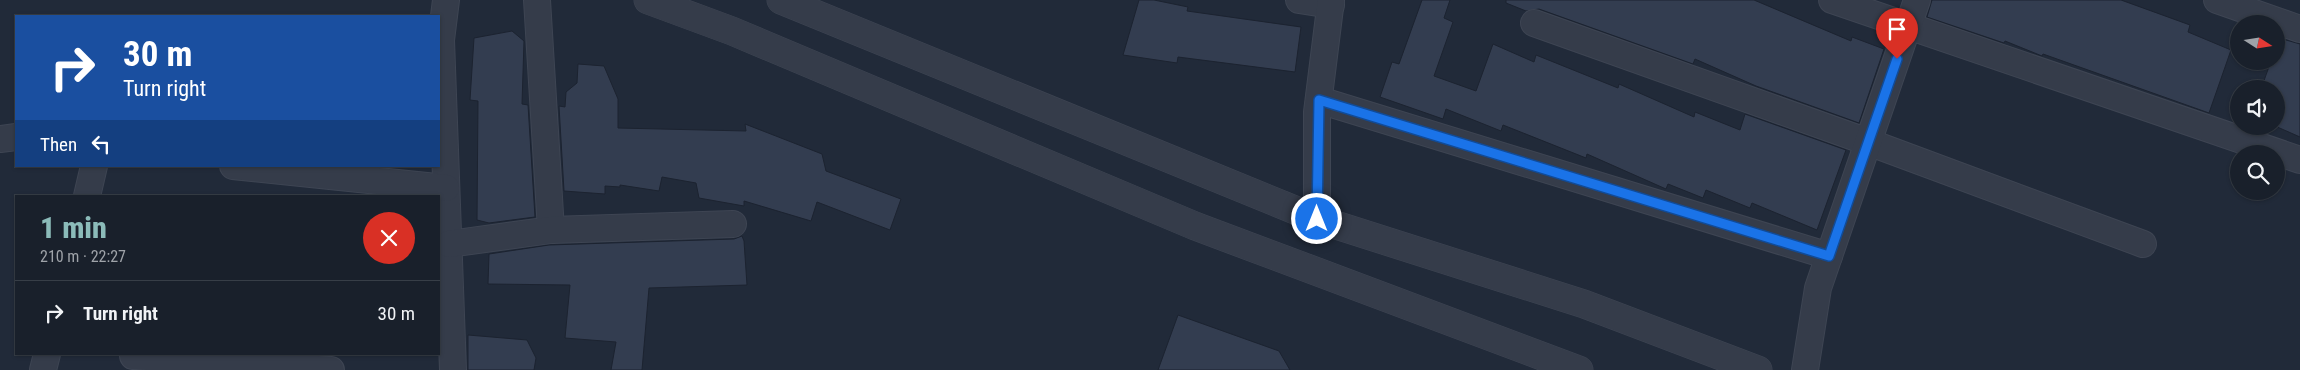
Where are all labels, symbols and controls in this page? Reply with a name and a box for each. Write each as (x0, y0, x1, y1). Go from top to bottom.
pin (1876, 8, 1918, 59)
icon: arrive (1883, 15, 1911, 43)
north arrow (2230, 15, 2285, 70)
map controls (2230, 15, 2285, 200)
text: 30 m (123, 34, 192, 75)
icon: right (40, 35, 105, 100)
text: Turn right (123, 76, 206, 101)
button: sound (2230, 80, 2285, 135)
icon: left (87, 130, 115, 158)
text: Then (40, 133, 77, 156)
button: search (2230, 145, 2285, 200)
position arrow (1290, 192, 1342, 244)
text: 1 min (40, 210, 107, 245)
button: close (363, 212, 415, 264)
text: 210 m · 22:27 (40, 247, 126, 266)
icon: right (40, 299, 68, 327)
text: Turn right (83, 302, 158, 325)
text: 30 m (378, 302, 415, 325)

